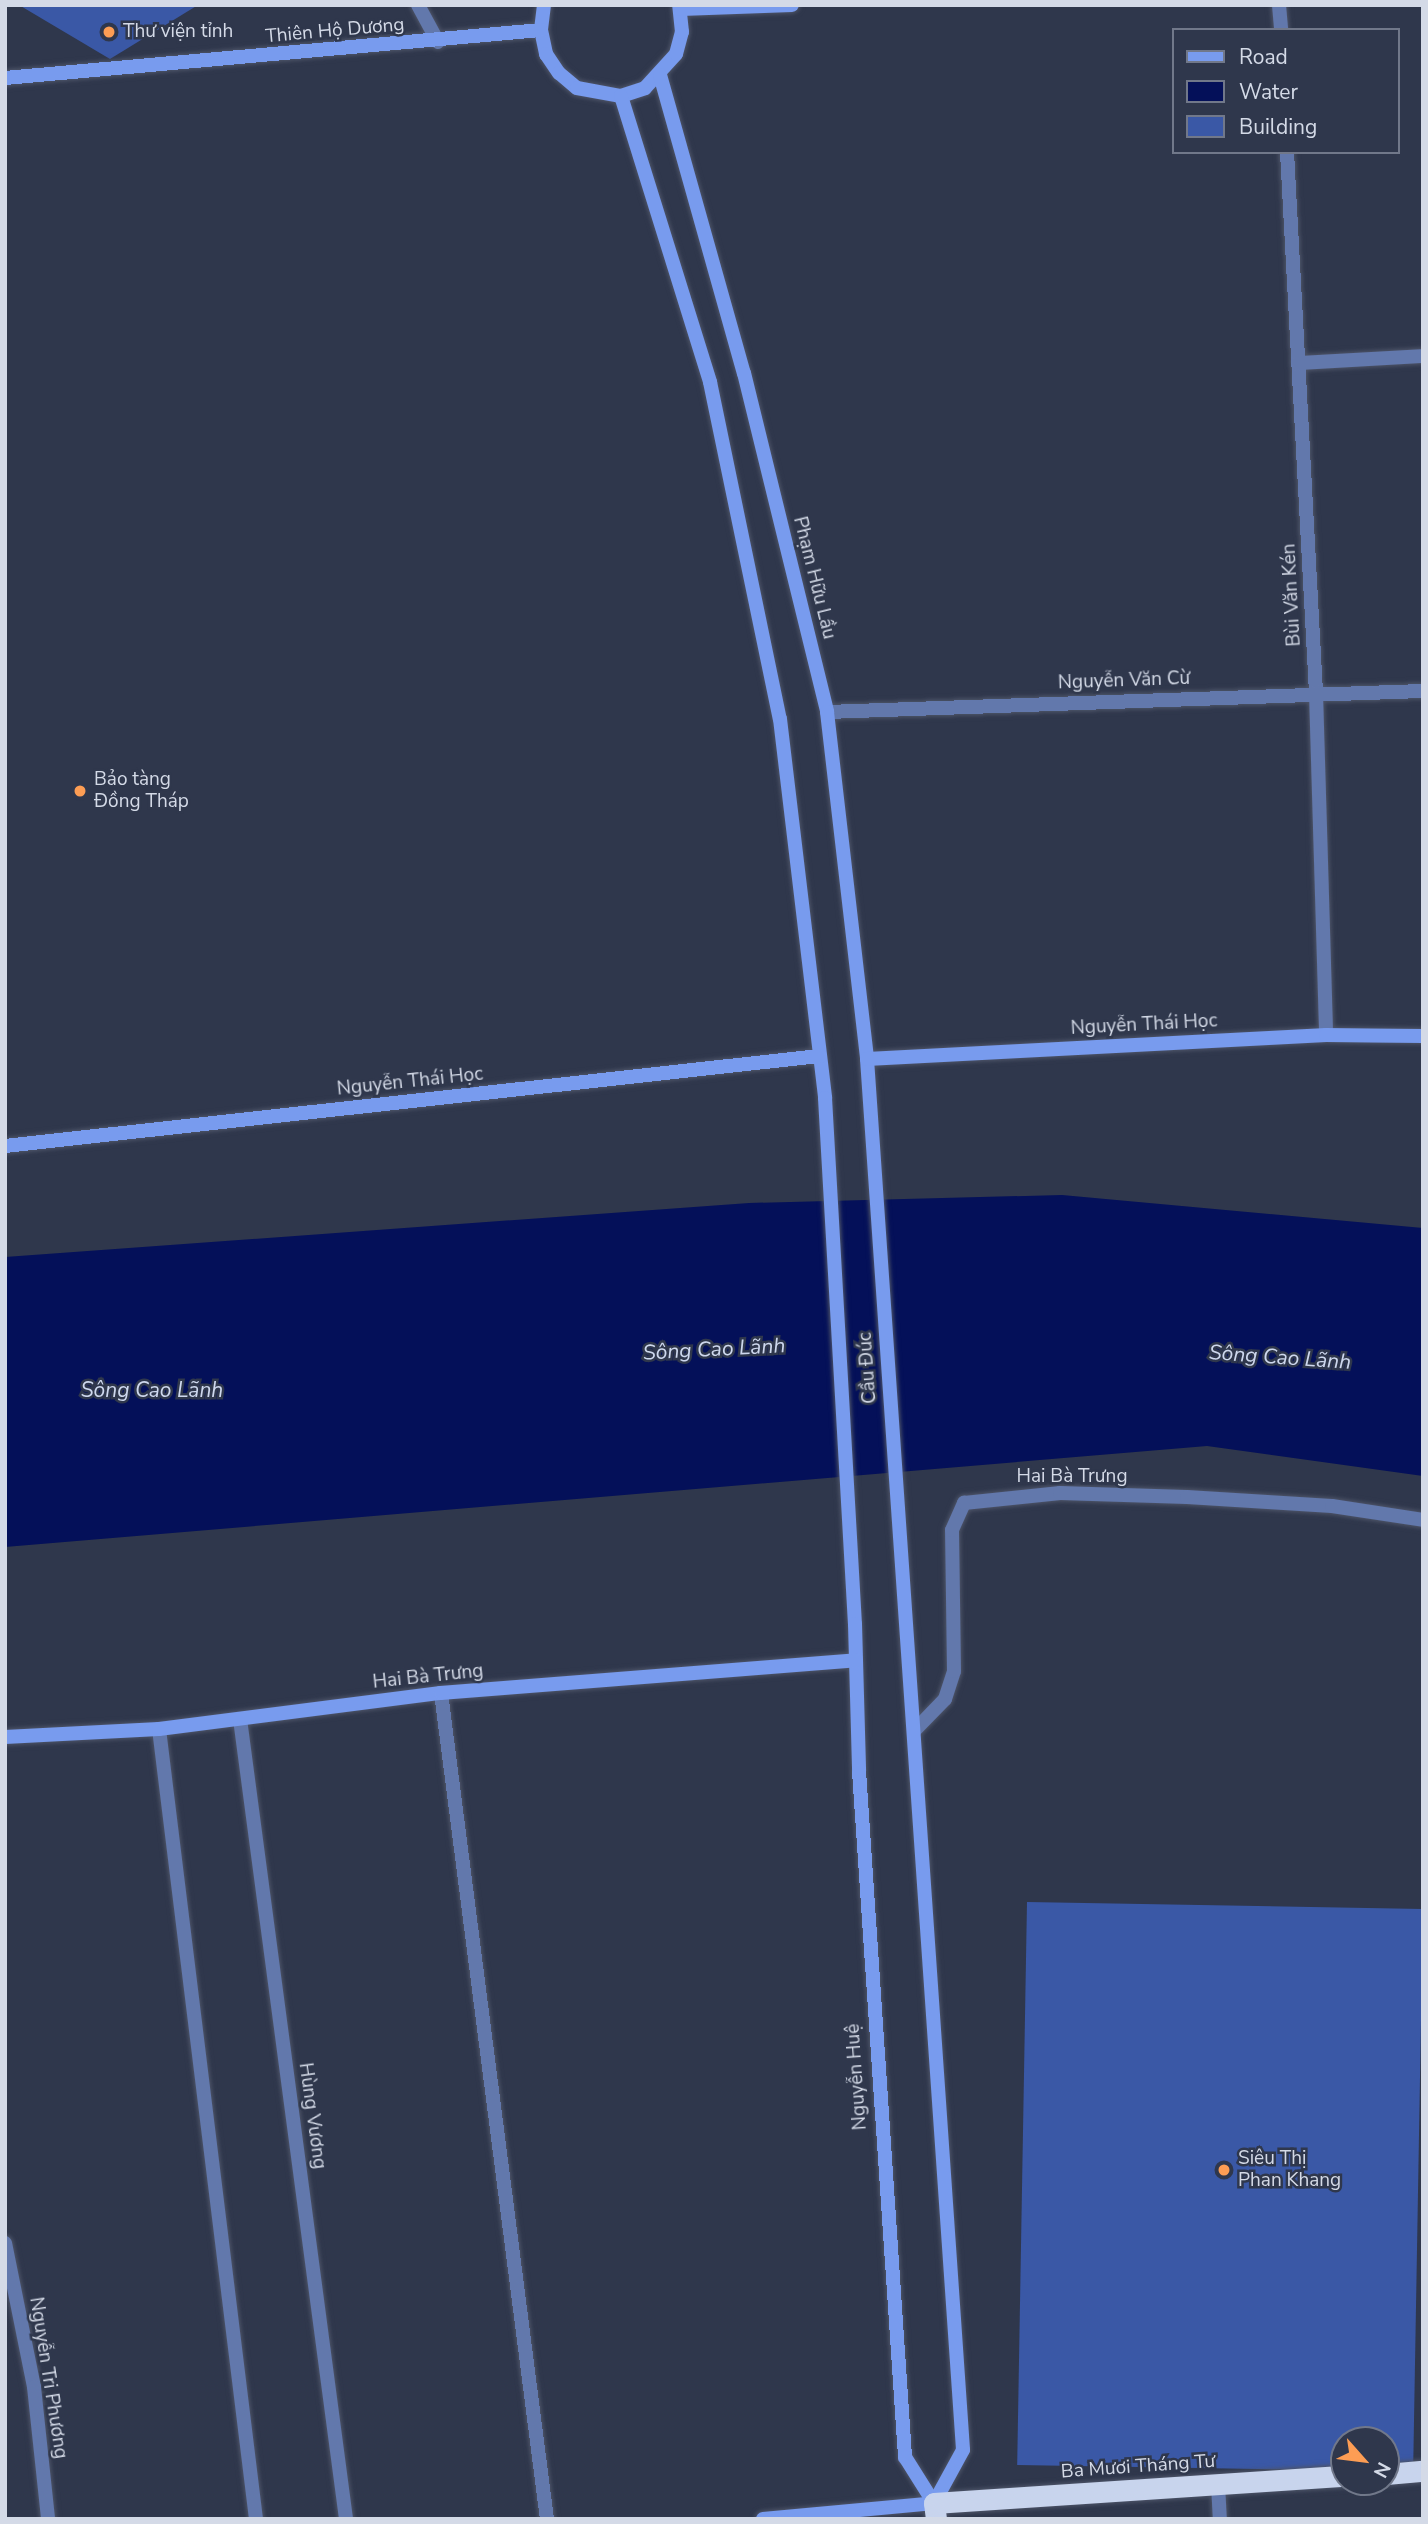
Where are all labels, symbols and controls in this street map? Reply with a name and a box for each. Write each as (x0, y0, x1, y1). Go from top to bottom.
street label: Thiên Hộ Dương (264, 14, 406, 48)
place label: Thư viện tỉnh (123, 21, 233, 43)
marker: Thư viện tỉnh (101, 24, 117, 40)
legend (1172, 28, 1400, 154)
text: Road (1239, 43, 1288, 71)
text: Water (1239, 78, 1298, 106)
text: Building (1239, 113, 1317, 141)
street label: Phạm Hữu Lầu (788, 514, 840, 642)
street label: Bùi Văn Kén (1278, 543, 1306, 647)
street label: Nguyễn Văn Cừ (1058, 667, 1190, 695)
place label: Bảo tàng Đồng Tháp (94, 769, 189, 813)
marker: Bảo tàng Đồng Tháp (72, 783, 88, 799)
street label: Nguyễn Thái Học (1070, 1010, 1218, 1040)
street label: Nguyễn Thái Học (336, 1063, 484, 1101)
street label: Cầu Đúc (854, 1331, 882, 1405)
water label: Sông Cao Lãnh (642, 1333, 786, 1365)
water label: Sông Cao Lãnh (1208, 1339, 1352, 1375)
water label: Sông Cao Lãnh (81, 1377, 223, 1403)
street label: Hai Bà Trưng (1016, 1466, 1128, 1488)
street label: Hai Bà Trưng (372, 1660, 484, 1694)
street label: Nguyễn Huệ (842, 2023, 872, 2131)
street label: Hùng Vương (293, 2061, 331, 2171)
place label: Siêu Thị Phan Khang (1238, 2148, 1341, 2192)
marker: Siêu Thị Phan Khang (1216, 2162, 1232, 2178)
street label: Nguyễn Tri Phương (24, 2296, 72, 2460)
north arrow (1330, 2426, 1400, 2496)
street label: Ba Mươi Tháng Tư (1060, 2450, 1216, 2484)
text: N (1367, 2458, 1397, 2482)

